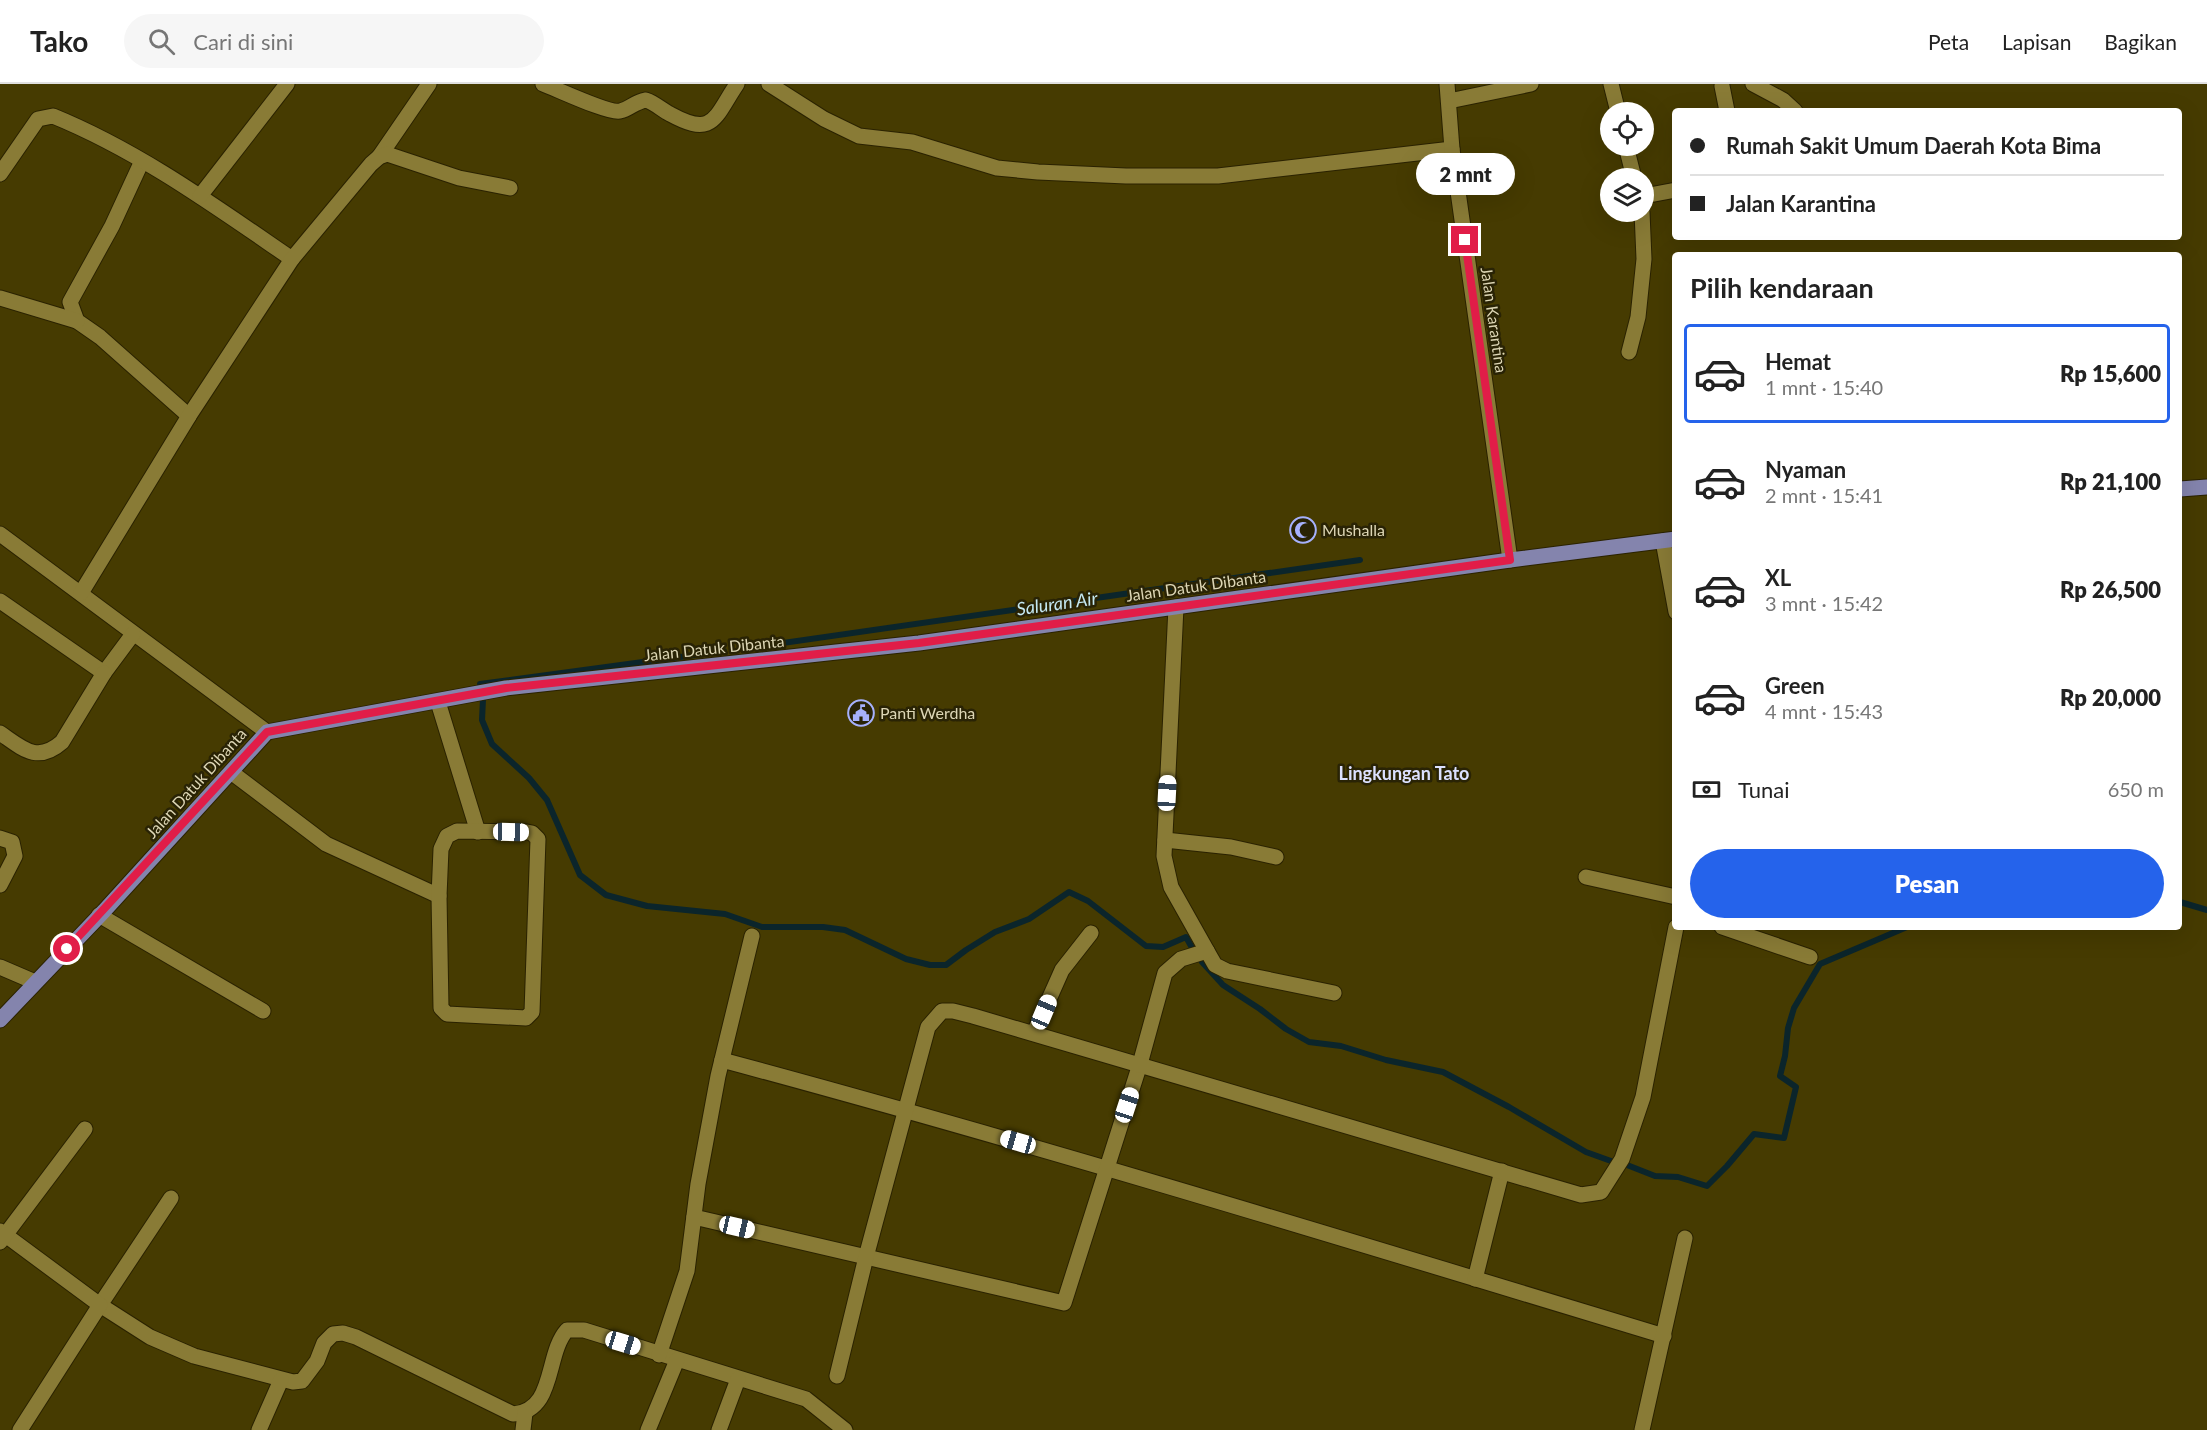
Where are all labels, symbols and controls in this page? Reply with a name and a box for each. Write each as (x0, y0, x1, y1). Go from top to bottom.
search box (124, 14, 544, 68)
text: Tako (30, 24, 88, 58)
icon: search (145, 25, 178, 58)
text: Cari di sini (193, 28, 293, 55)
text: Peta (1928, 29, 1969, 54)
text: Lapisan (2002, 29, 2071, 54)
text: Bagikan (2104, 29, 2177, 54)
map controls (1600, 102, 1654, 222)
button: locate (1600, 102, 1654, 156)
text: Rumah Sakit Umum Daerah Kota Bima (1726, 132, 2101, 159)
callout: 2 mnt (1416, 153, 1514, 195)
text: 2 mnt (1439, 162, 1492, 186)
button: layers (1600, 168, 1654, 222)
text: Jalan Karantina (1726, 190, 1876, 217)
route end (1451, 226, 1478, 253)
street label: Jalan Karantina (1478, 266, 1511, 374)
text: Pilih kendaraan (1690, 271, 1874, 304)
icon: car (1693, 347, 1747, 401)
text: Hemat (1765, 348, 1831, 375)
text: Rp 15,600 (2060, 360, 2161, 387)
text: 1 mnt · 15:40 (1765, 375, 1883, 399)
icon: car (1693, 455, 1747, 509)
text: Nyaman (1765, 456, 1846, 483)
text: Rp 21,100 (2060, 468, 2161, 495)
text: 2 mnt · 15:41 (1765, 483, 1883, 507)
mosque icon: Mushalla (1288, 515, 1318, 545)
place label: Mushalla (1322, 520, 1385, 539)
icon: car (1693, 563, 1747, 617)
text: XL (1765, 564, 1791, 591)
street label: Jalan Datuk Dibanta (1125, 566, 1267, 605)
text: Rp 26,500 (2060, 576, 2161, 603)
water label: Saluran Air (1015, 586, 1100, 620)
text: 3 mnt · 15:42 (1765, 591, 1883, 615)
street label: Jalan Datuk Dibanta (643, 631, 785, 664)
icon: car (1693, 671, 1747, 725)
text: Green (1765, 672, 1825, 699)
text: Rp 20,000 (2060, 684, 2161, 711)
public building icon: Panti Werdha (846, 698, 876, 728)
text: 4 mnt · 15:43 (1765, 699, 1883, 723)
place label: Panti Werdha (880, 703, 975, 722)
street label: Jalan Datuk Dibanta (141, 724, 250, 841)
district label: Lingkungan Tato (1339, 762, 1469, 784)
icon: cash (1690, 773, 1723, 806)
car (1157, 775, 1177, 811)
text: Tunai (1738, 776, 1789, 803)
text: 650 m (2108, 777, 2164, 801)
car (493, 823, 529, 841)
button: Pesan (1690, 849, 2164, 918)
route start (53, 935, 80, 962)
car (1029, 992, 1059, 1032)
car (1113, 1085, 1141, 1125)
car (998, 1128, 1038, 1156)
car (717, 1214, 757, 1240)
car (603, 1329, 643, 1357)

